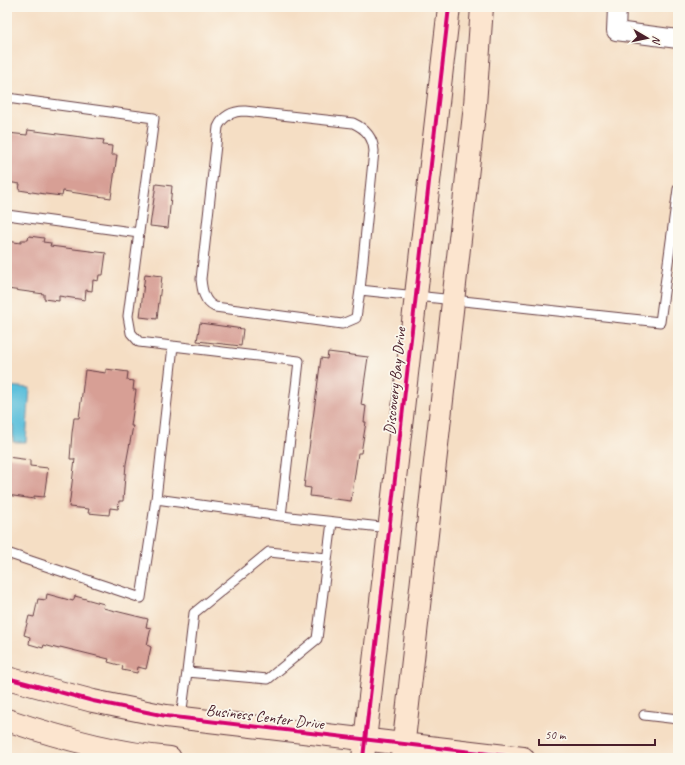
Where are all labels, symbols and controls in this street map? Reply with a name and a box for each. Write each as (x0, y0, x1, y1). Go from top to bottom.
north arrow (627, 18, 667, 58)
text: N (649, 35, 664, 46)
street label: Discovery Bay Drive (379, 325, 411, 436)
street label: Business Center Drive (205, 700, 327, 734)
scale bar (539, 721, 655, 747)
text: 50 m (545, 727, 567, 743)

